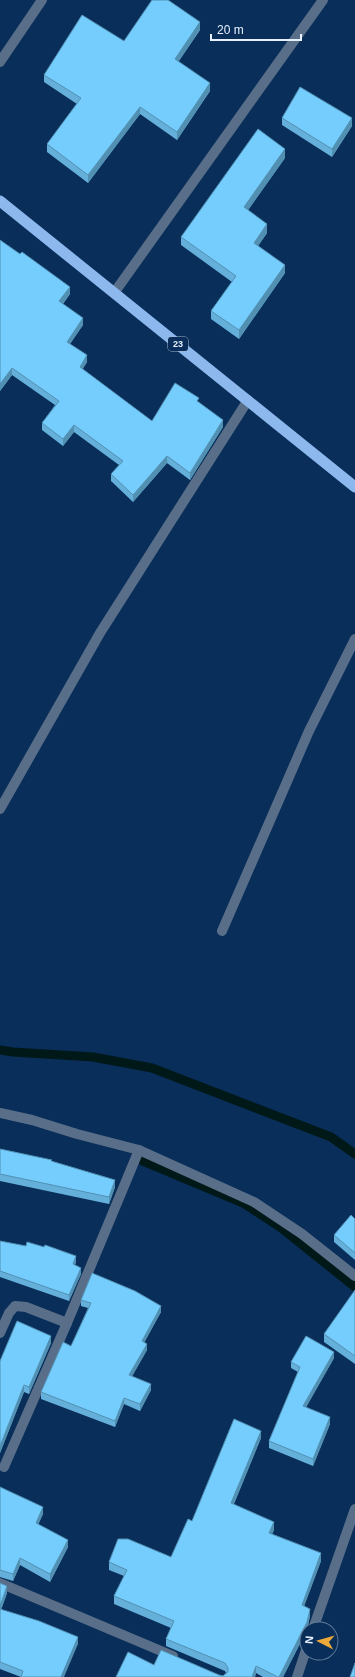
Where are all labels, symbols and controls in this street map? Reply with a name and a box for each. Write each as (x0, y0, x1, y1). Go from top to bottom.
scale bar (211, 16, 301, 42)
text: 20 m (217, 23, 244, 37)
road number: 23 (168, 337, 188, 351)
north arrow (299, 1621, 339, 1661)
text: N (303, 1635, 315, 1645)

